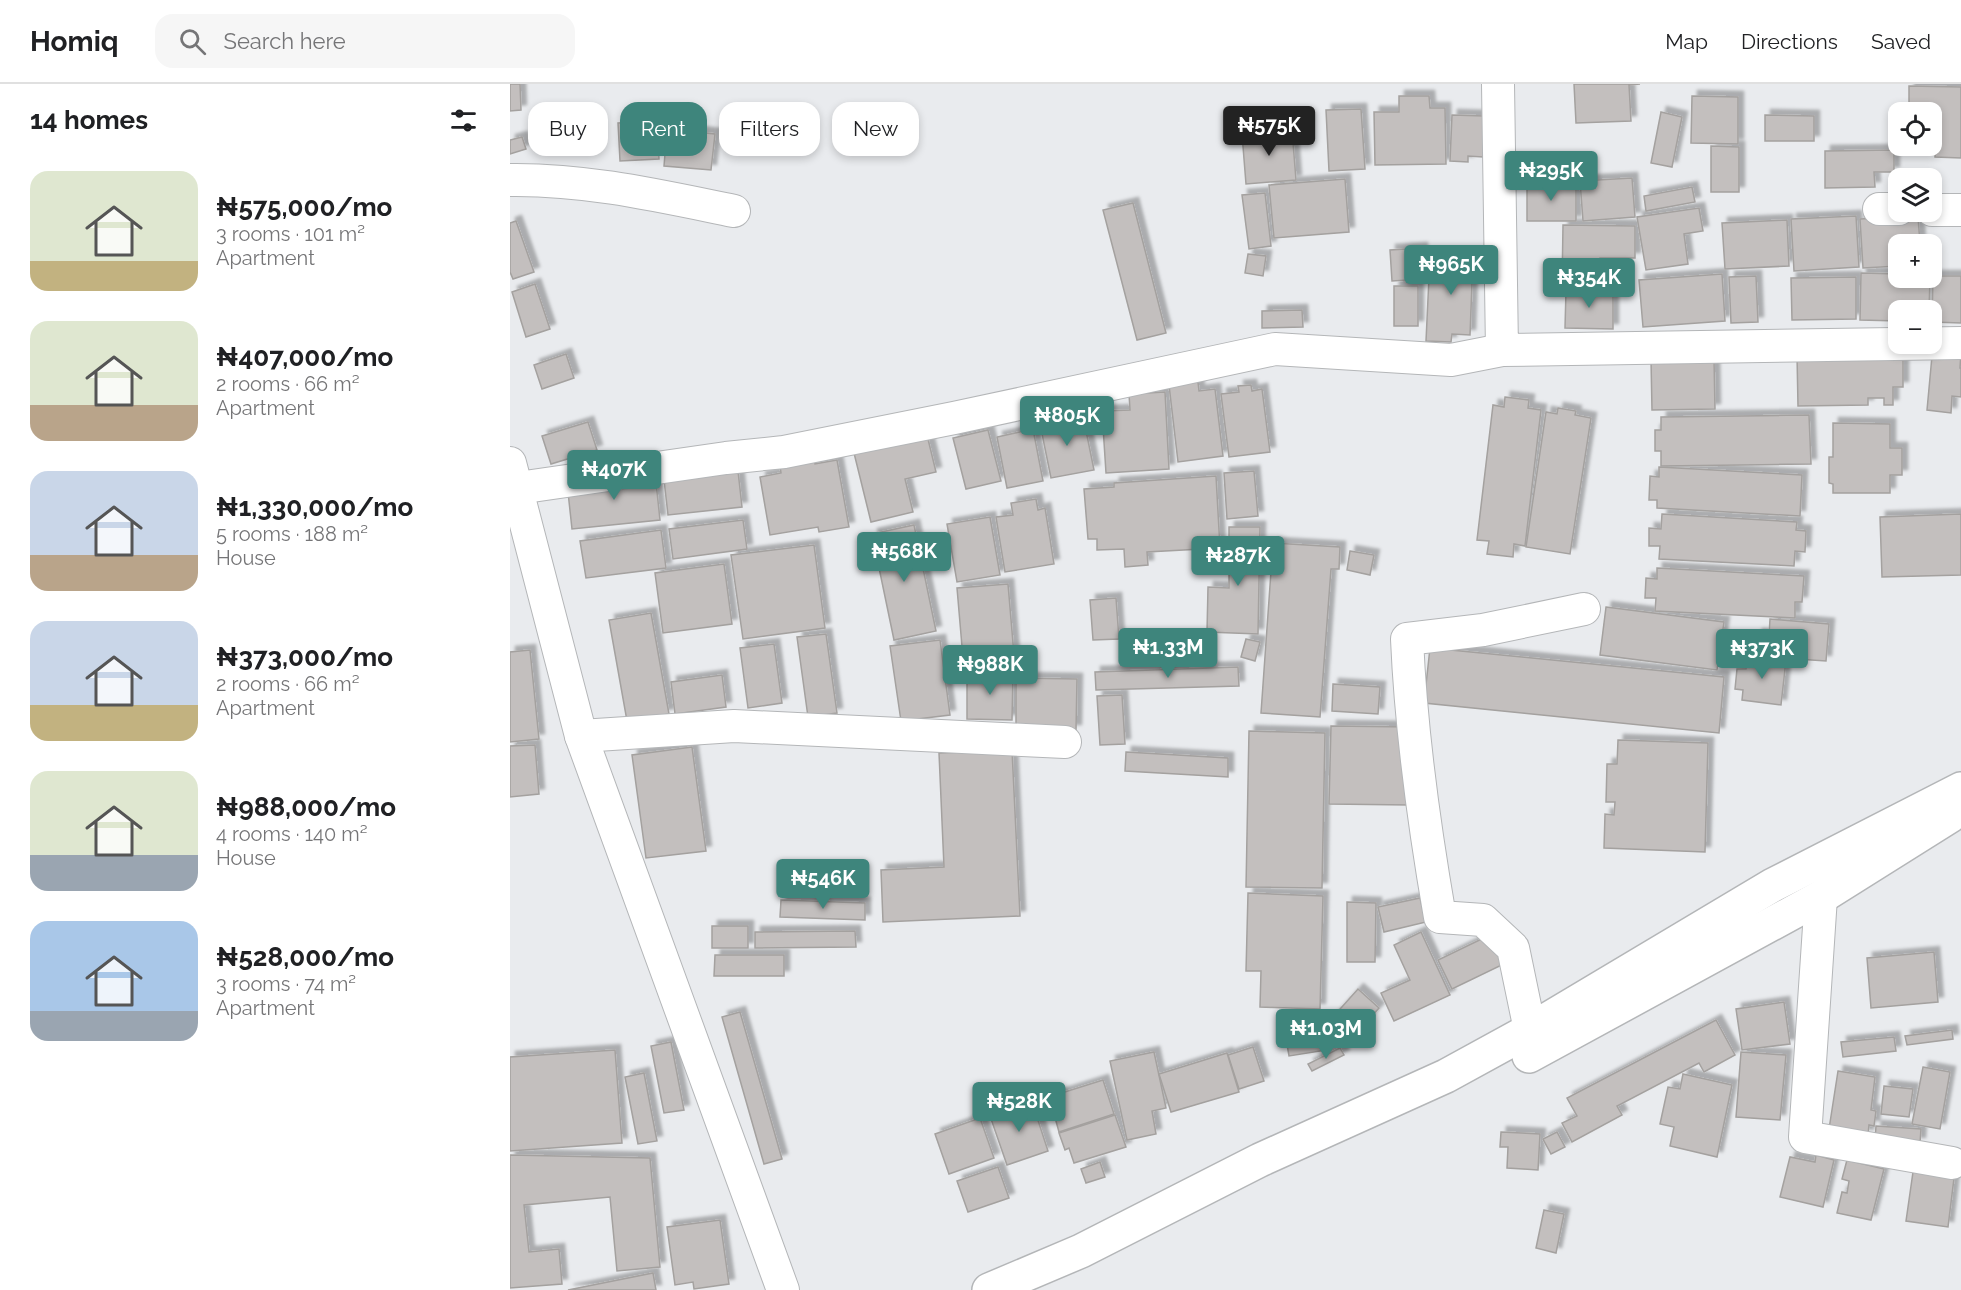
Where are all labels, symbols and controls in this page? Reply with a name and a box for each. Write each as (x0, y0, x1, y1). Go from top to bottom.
search box (155, 14, 575, 68)
text: Homiq (30, 25, 119, 58)
icon: search (176, 25, 209, 58)
text: Search here (224, 28, 346, 54)
text: Map (1665, 29, 1708, 54)
text: Directions (1741, 29, 1838, 54)
text: Saved (1871, 29, 1931, 54)
chip: Buy (528, 102, 608, 156)
chip: Rent (620, 102, 707, 156)
chip: Filters (719, 102, 820, 156)
chip: New (832, 102, 919, 156)
map controls (1888, 102, 1942, 354)
button: locate (1888, 102, 1942, 156)
icon: filters (447, 104, 480, 137)
text: 14 homes (30, 105, 148, 135)
pin: ₦575K (1227, 106, 1311, 157)
text: ₦575K (1237, 113, 1301, 137)
pin: ₦295K (1509, 151, 1593, 202)
text: ₦295K (1519, 158, 1583, 182)
button: layers (1888, 168, 1942, 222)
text: ₦575,000/mo (216, 192, 392, 222)
icon: home (78, 195, 150, 267)
text: 3 rooms · 101 m² (216, 222, 365, 246)
button: + (1888, 234, 1942, 288)
pin: ₦965K (1409, 245, 1493, 296)
text: Apartment (216, 246, 315, 270)
text: ₦965K (1418, 252, 1484, 276)
pin: ₦354K (1547, 258, 1631, 309)
text: ₦354K (1557, 265, 1621, 289)
button: − (1888, 300, 1942, 354)
text: ₦407,000/mo (216, 342, 393, 372)
icon: home (78, 345, 150, 417)
text: 2 rooms · 66 m² (216, 372, 359, 396)
text: Apartment (216, 396, 315, 420)
pin: ₦805K (1025, 396, 1109, 447)
text: ₦805K (1034, 403, 1100, 427)
pin: ₦407K (572, 450, 656, 501)
text: ₦407K (581, 457, 647, 481)
text: ₦1,330,000/mo (216, 492, 413, 522)
icon: home (78, 495, 150, 567)
text: 5 rooms · 188 m² (216, 522, 368, 546)
pin: ₦568K (862, 532, 946, 583)
pin: ₦287K (1196, 536, 1280, 587)
text: ₦568K (871, 539, 937, 563)
text: ₦287K (1205, 543, 1271, 567)
text: House (216, 546, 276, 570)
pin: ₦1.33M (1119, 628, 1217, 679)
pin: ₦373K (1720, 629, 1804, 680)
text: ₦1.33M (1132, 635, 1204, 659)
text: ₦373K (1730, 636, 1794, 660)
text: ₦373,000/mo (216, 642, 393, 672)
icon: home (78, 645, 150, 717)
pin: ₦988K (948, 645, 1032, 696)
text: ₦988K (957, 652, 1023, 676)
text: 2 rooms · 66 m² (216, 672, 359, 696)
text: Apartment (216, 696, 315, 720)
text: ₦988,000/mo (216, 792, 396, 822)
icon: home (78, 795, 150, 867)
text: 4 rooms · 140 m² (216, 822, 368, 846)
text: House (216, 846, 276, 870)
pin: ₦546K (781, 859, 865, 910)
text: ₦546K (790, 866, 856, 890)
text: ₦528,000/mo (216, 942, 394, 972)
icon: home (78, 945, 150, 1017)
text: 3 rooms · 74 m² (216, 972, 356, 996)
text: Apartment (216, 996, 315, 1020)
pin: ₦1.03M (1277, 1009, 1375, 1060)
text: ₦1.03M (1290, 1016, 1362, 1040)
pin: ₦528K (977, 1082, 1061, 1133)
text: ₦528K (986, 1089, 1052, 1113)

